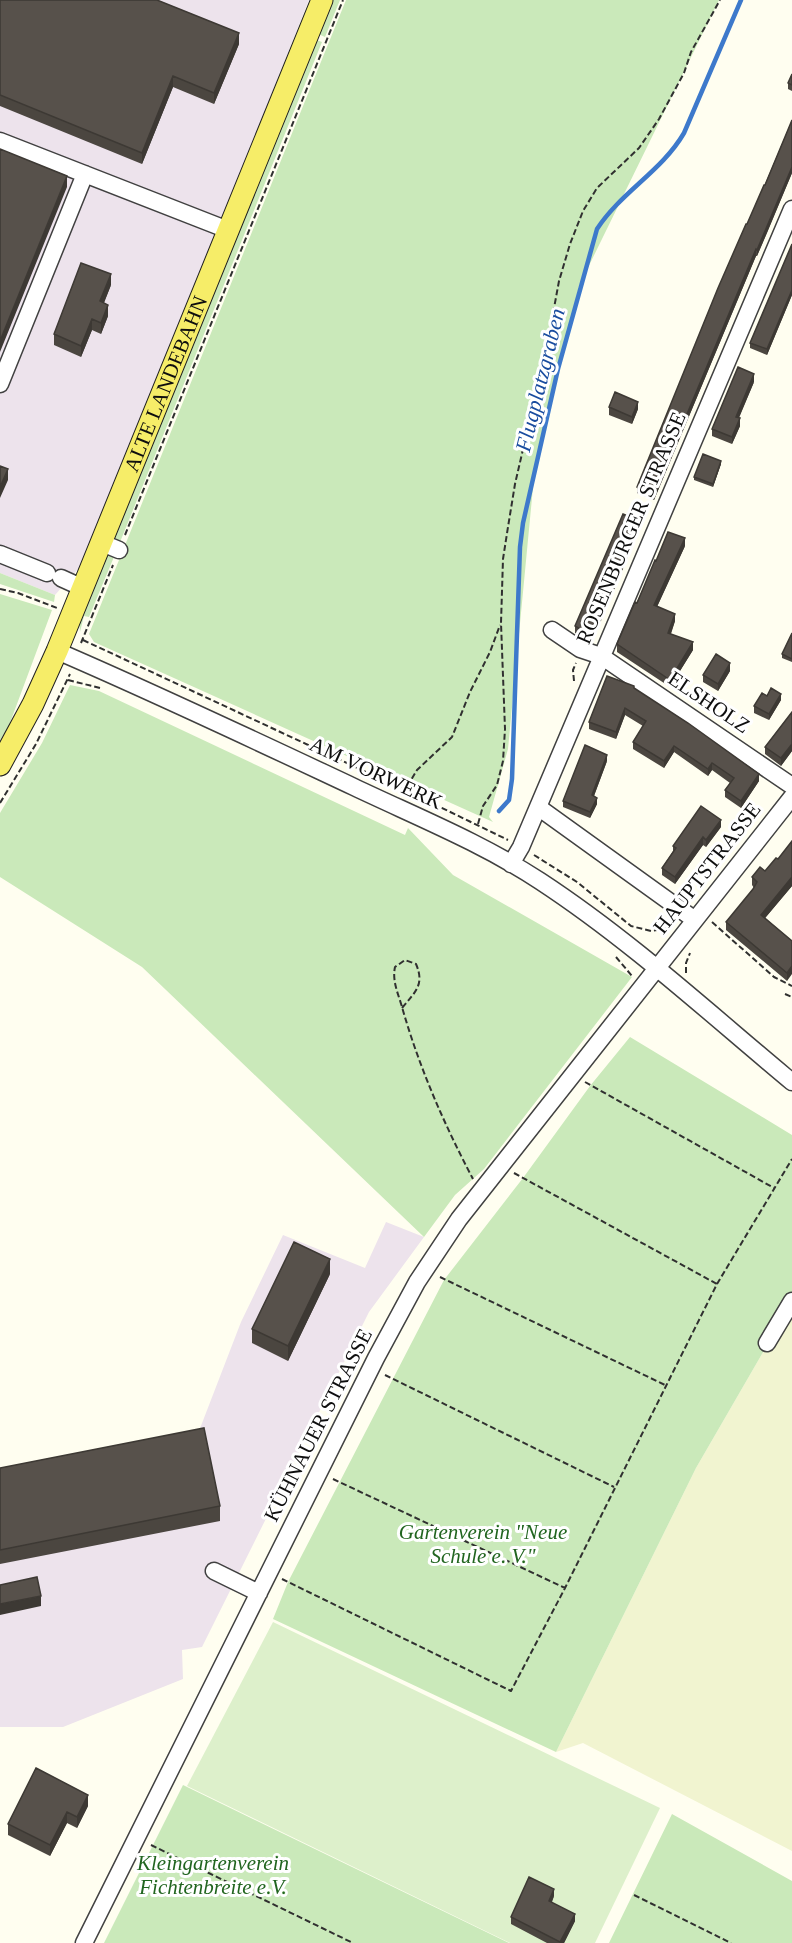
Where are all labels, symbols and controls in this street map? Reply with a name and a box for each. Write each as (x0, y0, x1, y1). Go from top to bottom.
street label: ALTE LANDEBAHN (119, 292, 212, 475)
water label: Flugplatzgraben (510, 306, 570, 455)
street label: ROSENBURGER STRASSE (571, 409, 691, 647)
street label: ELSHOLZ (664, 666, 754, 738)
street label: AM VORWERK (306, 732, 446, 814)
street label: HAUPTSTRASSE (648, 798, 766, 938)
street label: KÜHNAUER STRASSE (259, 1325, 377, 1525)
park label: Gartenverein "Neue Schule e. V." (399, 1520, 567, 1568)
park label: Kleingartenverein Fichtenbreite e.V. (136, 1851, 289, 1899)

